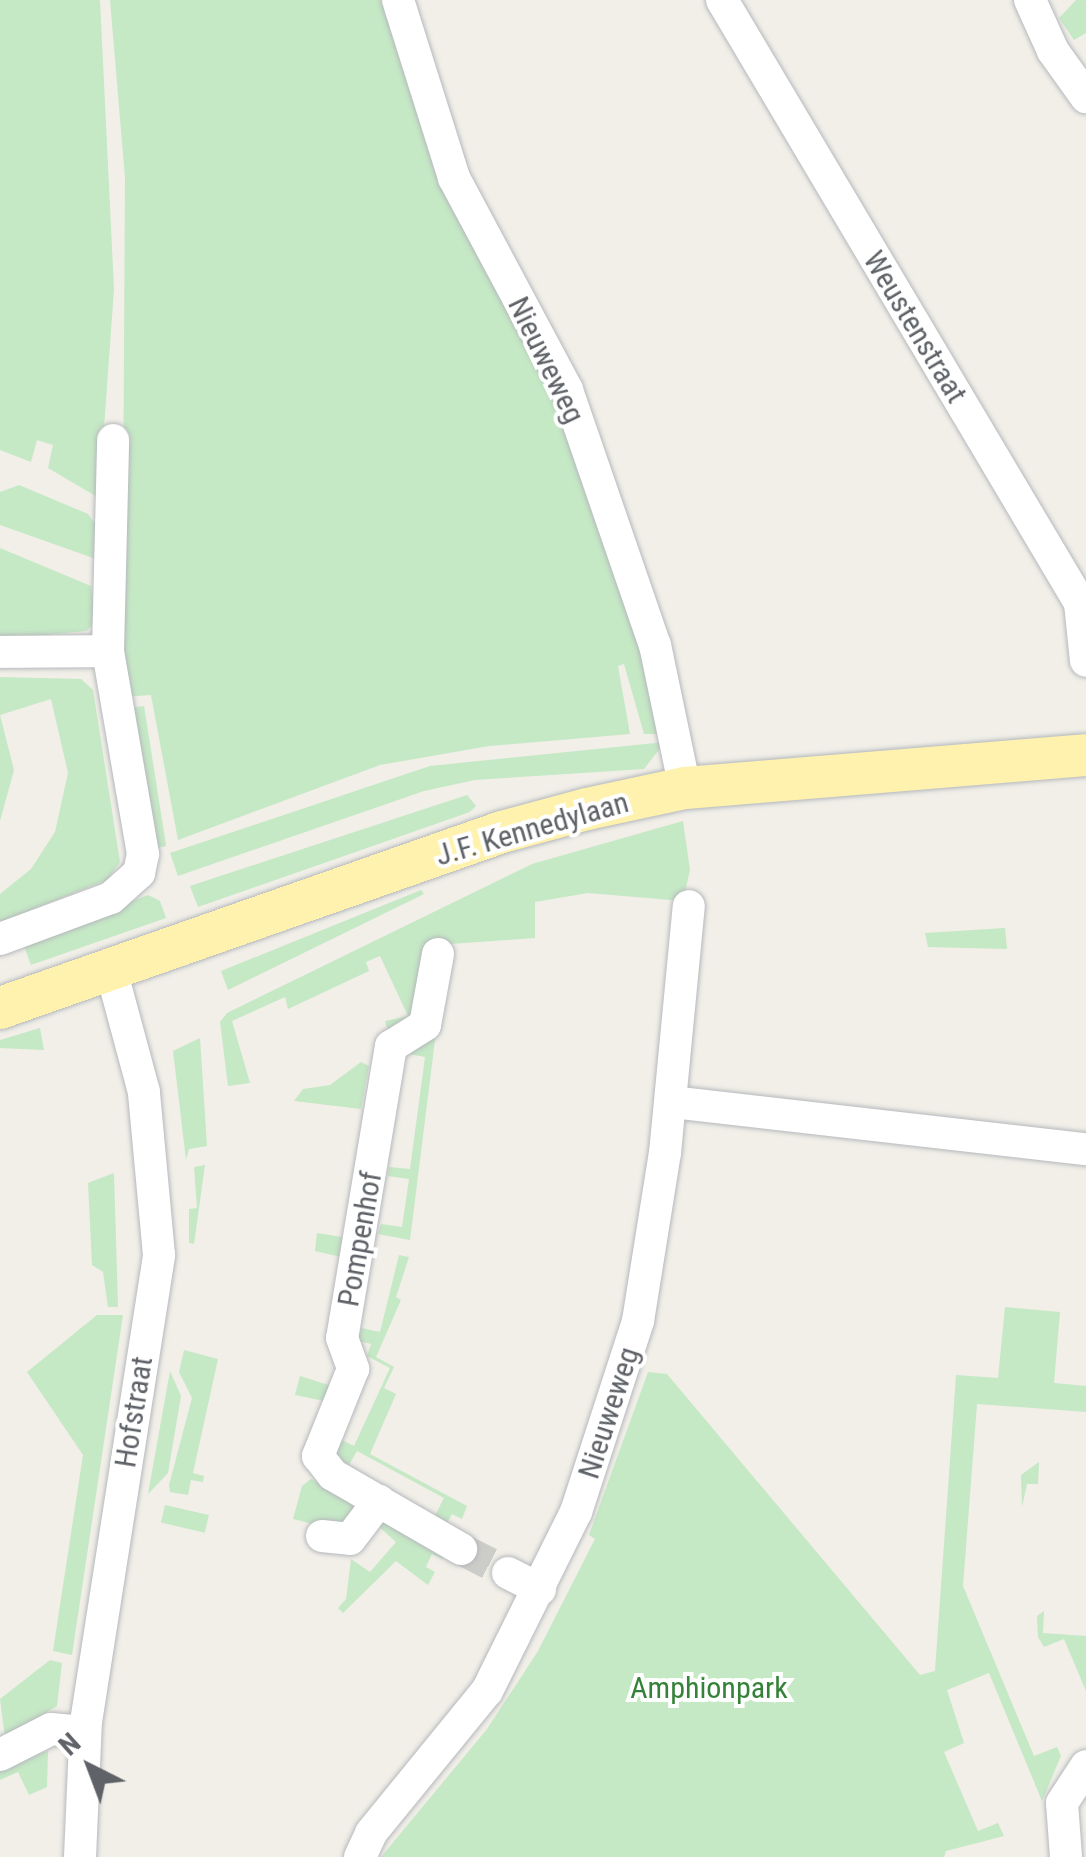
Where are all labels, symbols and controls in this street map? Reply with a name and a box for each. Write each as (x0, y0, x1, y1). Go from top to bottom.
street label: Weustenstraat (856, 245, 974, 409)
street label: Nieuweweg (500, 291, 592, 429)
street label: J.F. Kennedylaan (431, 784, 633, 874)
street label: Pompenhof (330, 1169, 390, 1309)
street label: Nieuweweg (571, 1343, 647, 1483)
street label: Hofstraat (107, 1354, 161, 1470)
park label: Amphionpark (630, 1670, 788, 1706)
north arrow (40, 1717, 140, 1817)
text: N (52, 1726, 87, 1762)

